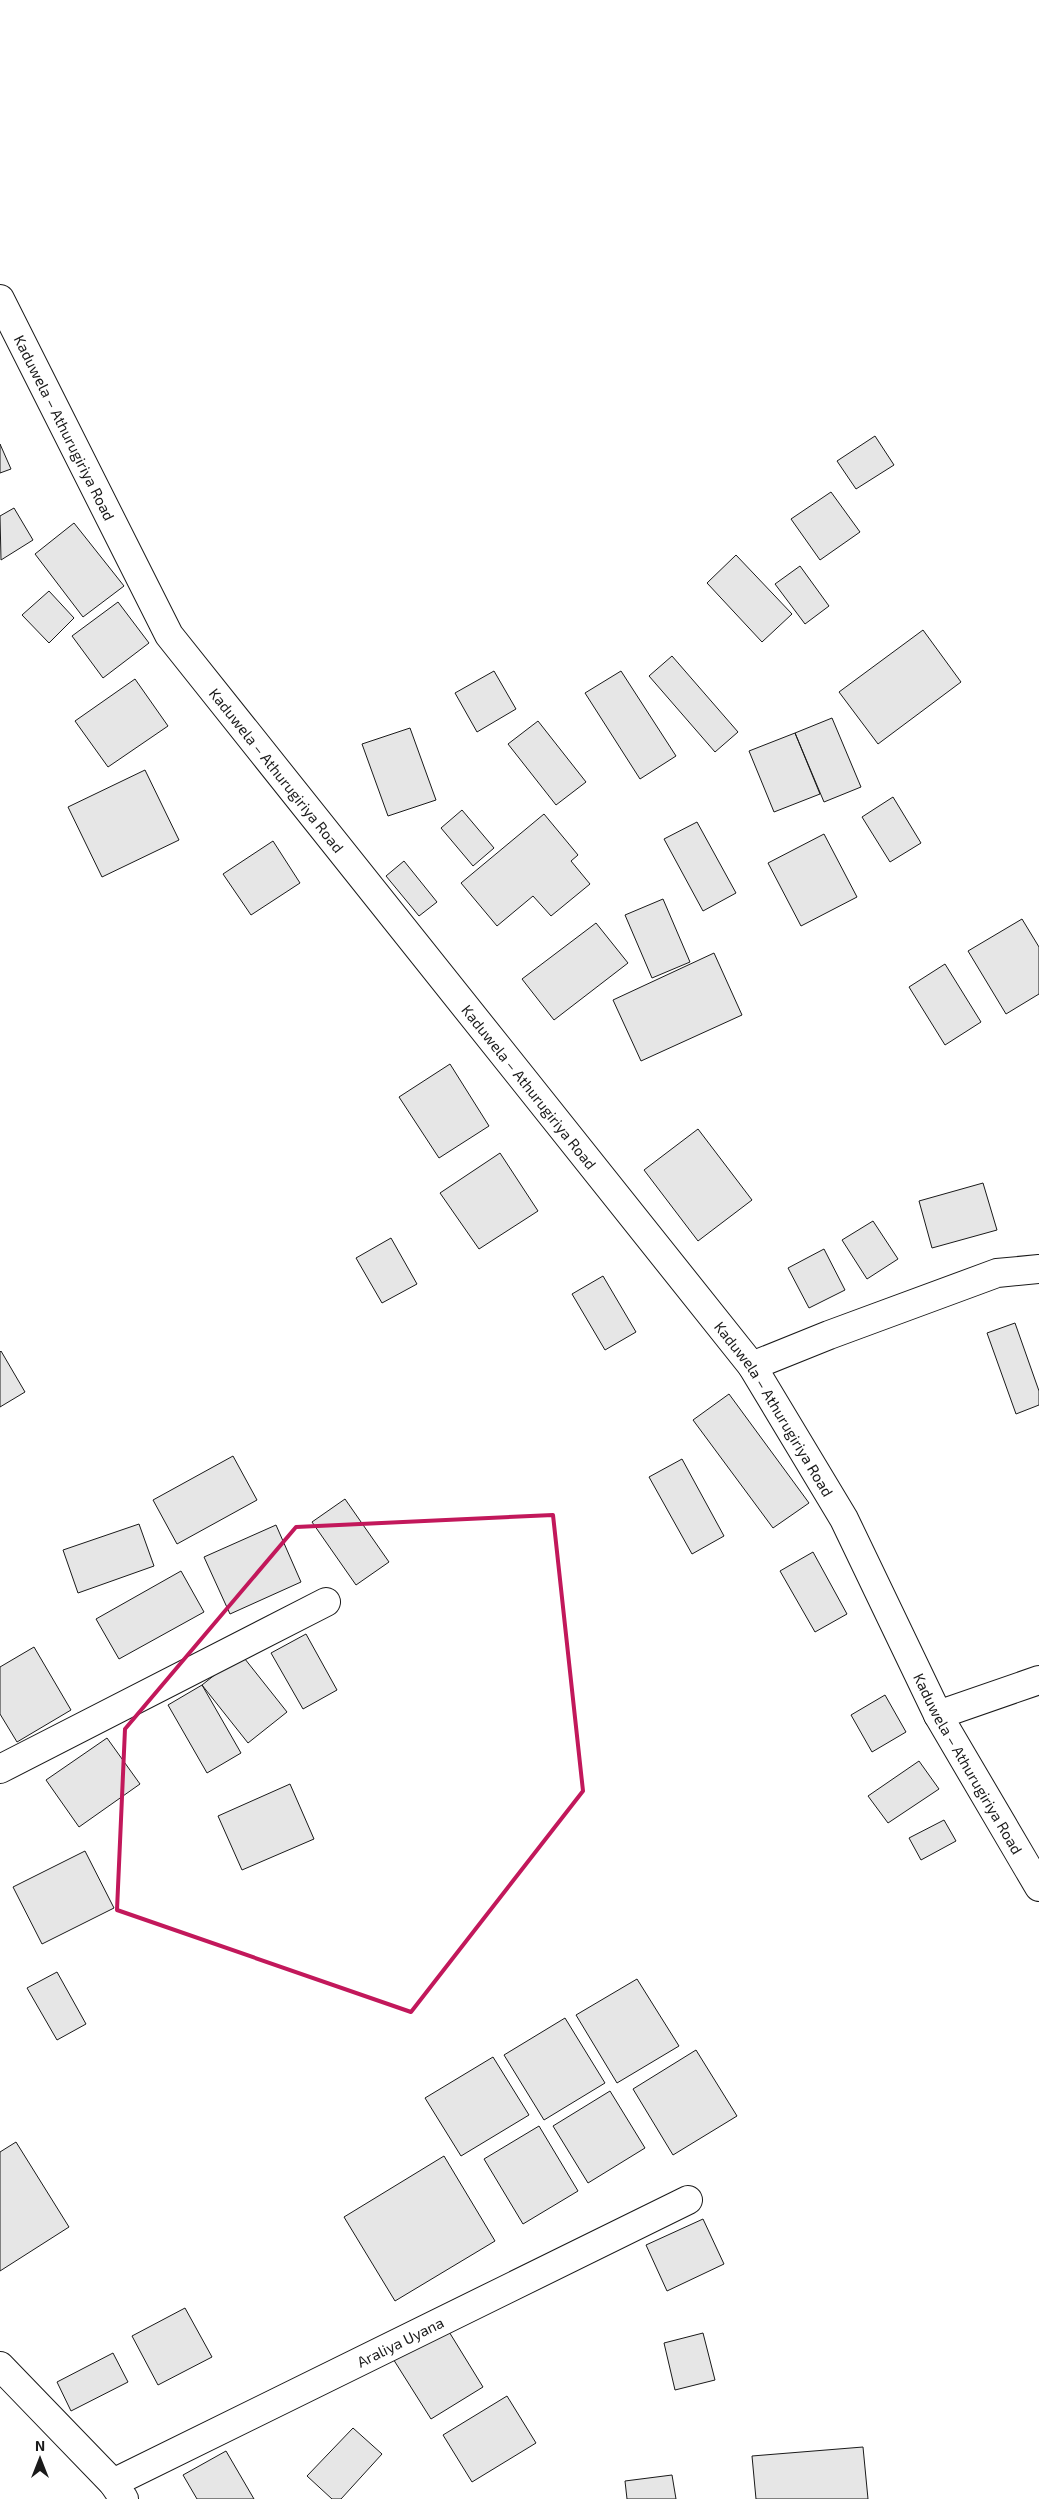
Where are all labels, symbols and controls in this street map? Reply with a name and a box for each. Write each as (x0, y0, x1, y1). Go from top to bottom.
street label: Kaduwela – Athurugiriya Road (11, 332, 119, 523)
street label: Kaduwela – Athurugiriya Road (206, 684, 348, 856)
street label: Kaduwela – Athurugiriya Road (458, 1001, 600, 1173)
street label: Kaduwela – Athurugiriya Road (711, 1318, 837, 1500)
street label: Kaduwela – Athurugiriya Road (910, 1670, 1027, 1857)
street label: Araliya Uyana (354, 2313, 446, 2371)
north arrow (15, 2434, 65, 2484)
text: N (35, 2437, 45, 2454)

